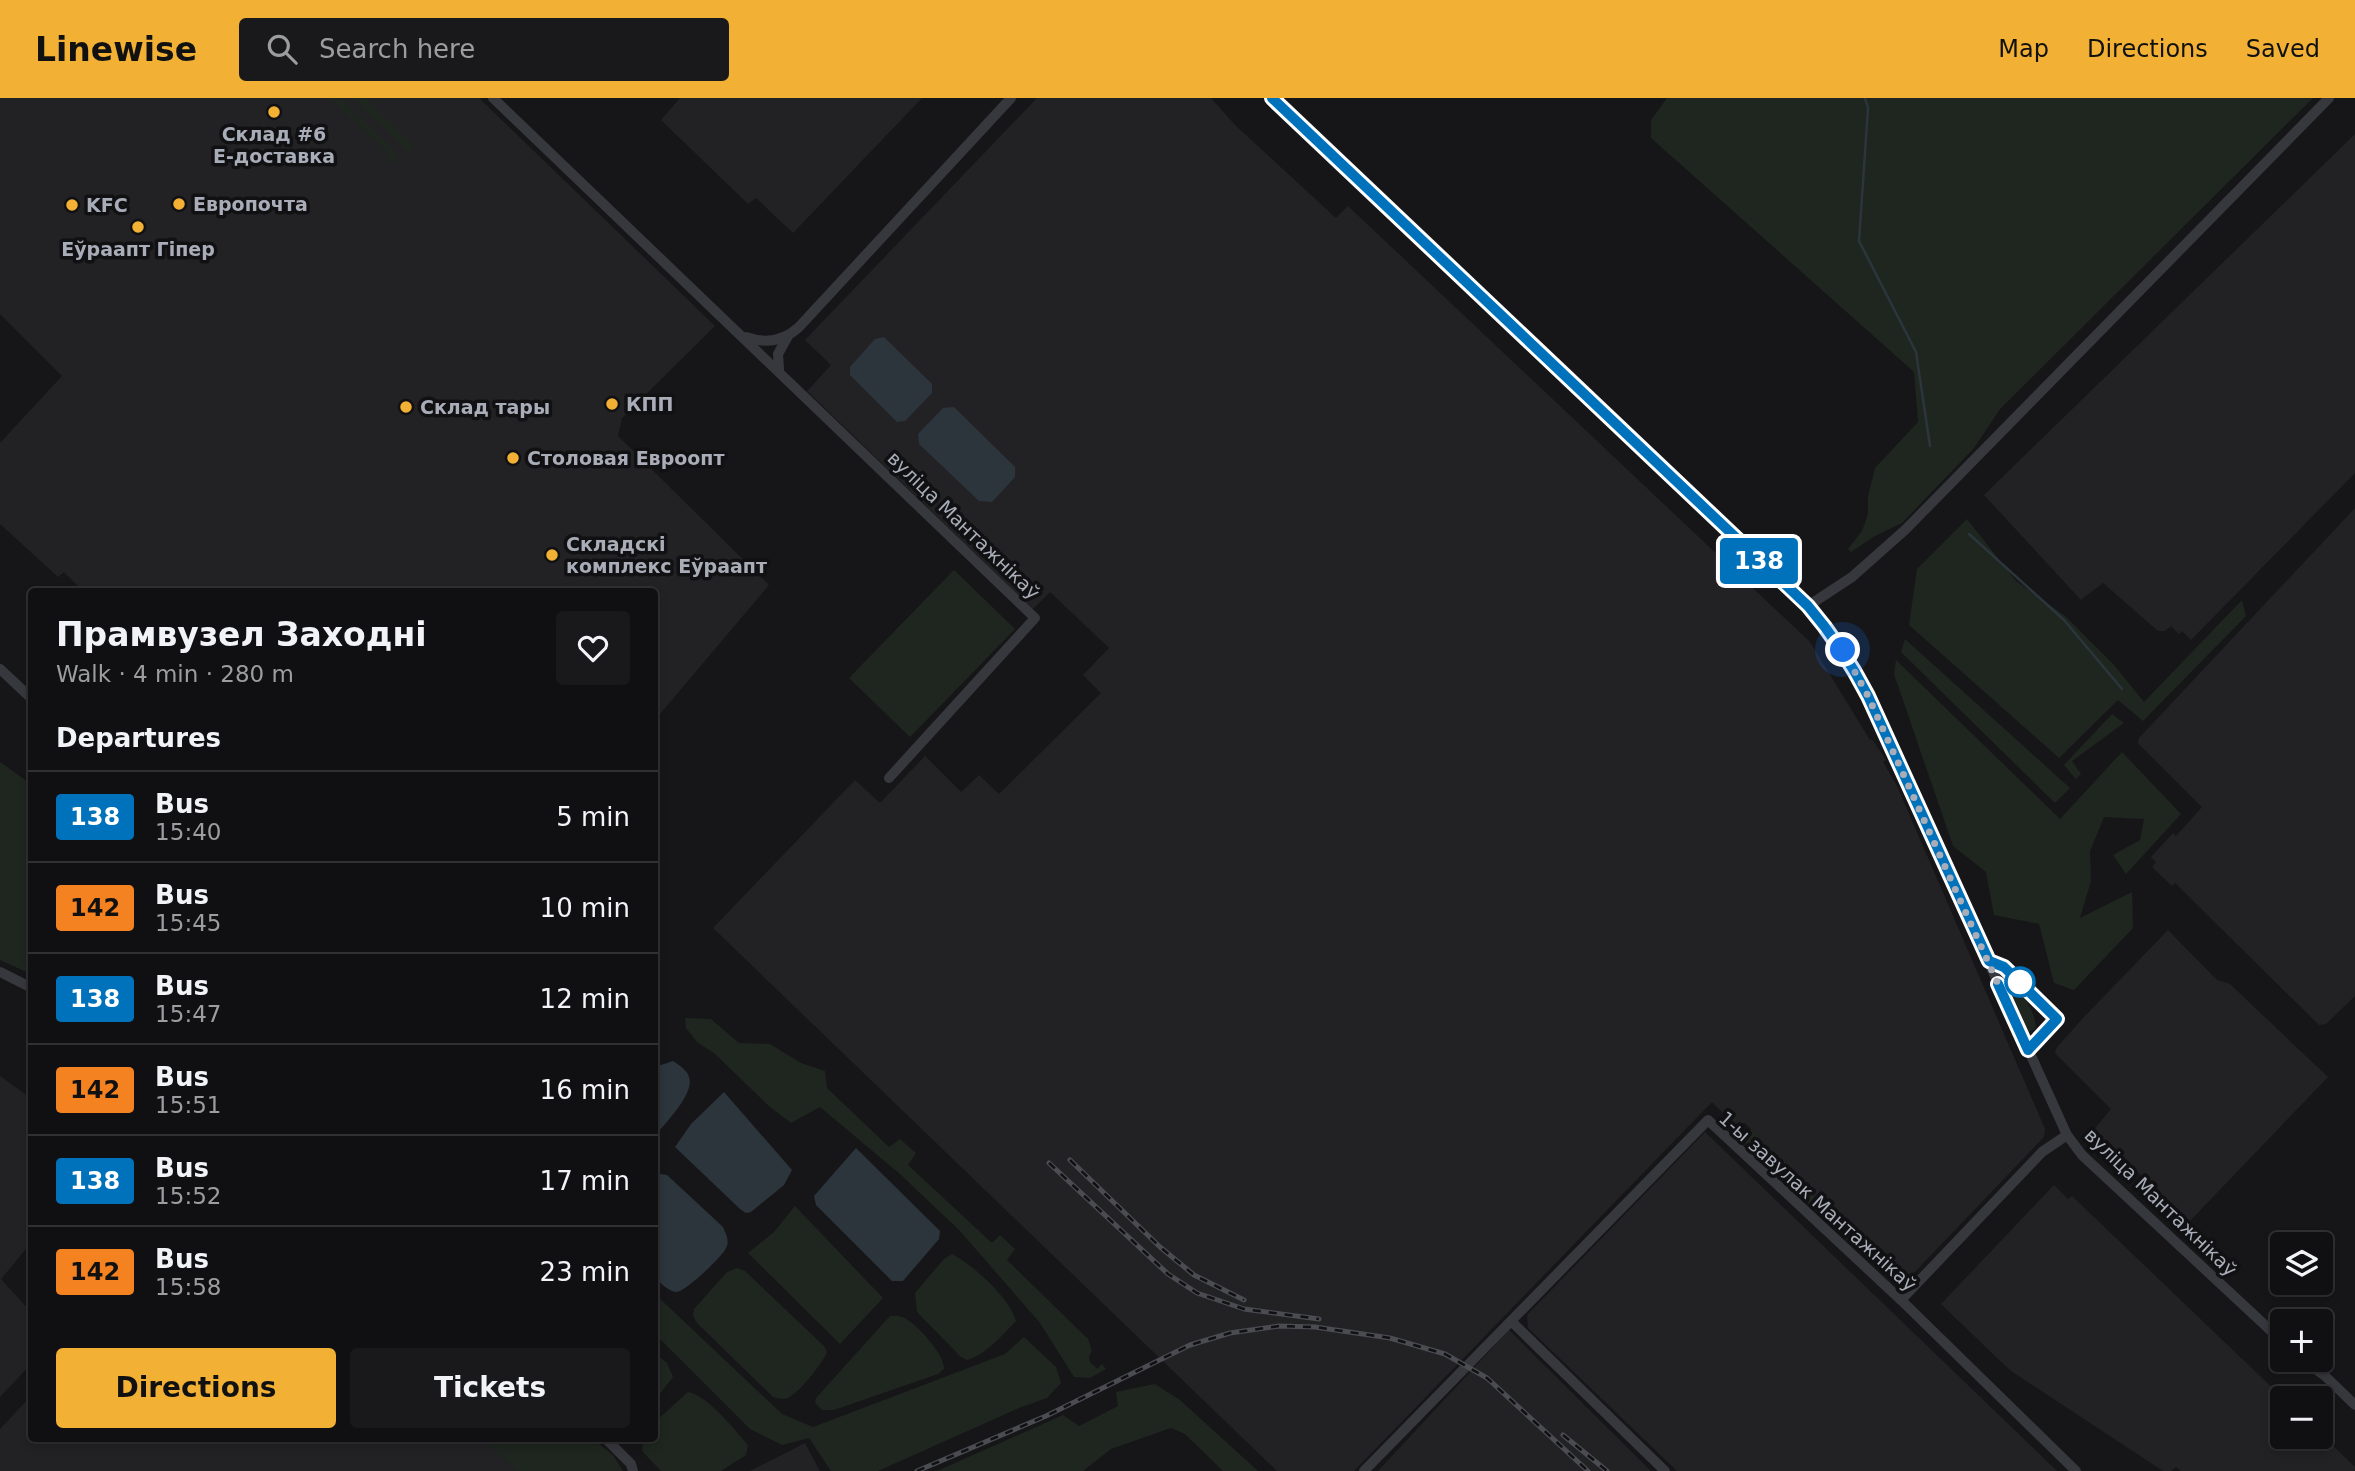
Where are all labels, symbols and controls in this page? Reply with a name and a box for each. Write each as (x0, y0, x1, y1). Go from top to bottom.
search box (239, 18, 729, 81)
text: Linewise (35, 30, 197, 69)
icon: search (263, 30, 301, 68)
text: Search here (319, 34, 475, 64)
text: Map (1998, 35, 2049, 63)
text: Directions (2087, 35, 2208, 63)
text: Saved (2246, 35, 2320, 63)
marker: Склад #6 Е-доставка (266, 104, 282, 120)
place label: Склад #6 Е-доставка (213, 123, 335, 167)
place label: Европочта (193, 193, 308, 215)
place label: KFC (86, 194, 128, 216)
marker: Европочта (171, 196, 187, 212)
marker: KFC (64, 197, 80, 213)
marker: Еўраапт Гіпер (130, 219, 146, 235)
place label: Еўраапт Гіпер (61, 238, 215, 260)
place label: КПП (626, 393, 673, 415)
place label: Склад тары (420, 396, 550, 418)
marker: КПП (604, 396, 620, 412)
marker: Склад тары (398, 399, 414, 415)
place label: Столовая Евроопт (527, 447, 725, 469)
street label: вуліца Мантажнікаў (883, 447, 1045, 603)
marker: Столовая Евроопт (505, 450, 521, 466)
place label: Складскі комплекс Еўраапт (566, 533, 767, 577)
line badge: 138 (1719, 538, 1799, 584)
marker: Складскі комплекс Еўраапт (544, 547, 560, 563)
text: 138 (1734, 547, 1784, 575)
button: heart (556, 611, 630, 685)
text: Прамвузел Заходні (56, 615, 427, 654)
your location (1825, 632, 1860, 667)
text: Walk · 4 min · 280 m (56, 661, 294, 687)
text: Departures (56, 723, 221, 753)
text: Bus (155, 789, 209, 819)
text: 5 min (556, 802, 630, 832)
text: 138 (70, 803, 120, 831)
text: 15:40 (155, 819, 221, 845)
text: Bus (155, 880, 209, 910)
text: 10 min (540, 893, 630, 923)
text: 142 (70, 894, 120, 922)
text: 15:45 (155, 910, 221, 936)
unlabelled marker (2005, 967, 2035, 997)
text: Bus (155, 971, 209, 1001)
text: 12 min (540, 984, 630, 1014)
text: 138 (70, 985, 120, 1013)
text: 15:47 (155, 1001, 221, 1027)
text: Bus (155, 1062, 209, 1092)
text: 16 min (540, 1075, 630, 1105)
text: 142 (70, 1076, 120, 1104)
text: 15:51 (155, 1092, 221, 1118)
street label: 1-ы завулак Мантажнікаў (1715, 1107, 1921, 1295)
street label: вуліца Мантажнікаў (2080, 1124, 2242, 1280)
text: Bus (155, 1153, 209, 1183)
text: 17 min (540, 1166, 630, 1196)
text: 138 (70, 1167, 120, 1195)
text: 15:52 (155, 1183, 221, 1209)
map controls (2270, 1232, 2333, 1449)
button: layers (2270, 1232, 2333, 1295)
text: Bus (155, 1244, 209, 1274)
text: 23 min (540, 1257, 630, 1287)
text: 142 (70, 1258, 120, 1286)
text: 15:58 (155, 1274, 221, 1300)
button: + (2270, 1309, 2333, 1372)
button: Directions (56, 1348, 336, 1428)
button: Tickets (350, 1348, 630, 1428)
button: − (2270, 1386, 2333, 1449)

